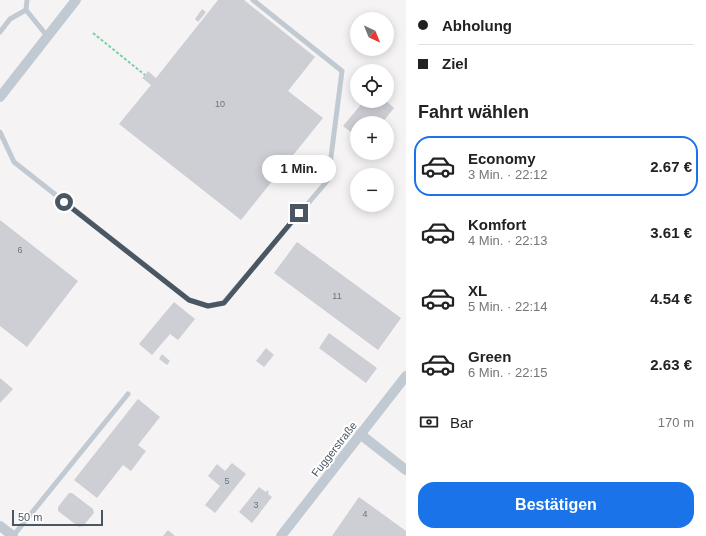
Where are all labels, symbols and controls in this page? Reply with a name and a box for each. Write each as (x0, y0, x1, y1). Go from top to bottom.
north arrow (350, 12, 394, 56)
map controls (350, 12, 394, 212)
text: Abholung (442, 17, 512, 34)
text: Ziel (442, 55, 468, 72)
button: locate (350, 64, 394, 108)
house number: 10 (215, 99, 225, 109)
text: Fahrt wählen (418, 102, 529, 122)
button: + (350, 116, 394, 160)
icon: car (420, 148, 456, 184)
text: Economy (468, 150, 536, 167)
callout: 1 Min. (262, 155, 336, 183)
text: 2.67 € (650, 158, 692, 175)
text: 1 Min. (281, 161, 317, 176)
text: 3 Min. · 22:12 (468, 167, 548, 182)
button: − (350, 168, 394, 212)
route start (55, 193, 73, 211)
route end (290, 204, 308, 222)
icon: car (420, 214, 456, 250)
text: Komfort (468, 216, 526, 233)
text: 3.61 € (650, 224, 692, 241)
text: 4 Min. · 22:13 (468, 233, 548, 248)
house number: 6 (17, 245, 23, 255)
icon: car (420, 280, 456, 316)
text: XL (468, 282, 487, 299)
text: 4.54 € (650, 290, 692, 307)
house number: 11 (332, 291, 342, 301)
text: 5 Min. · 22:14 (468, 299, 548, 314)
icon: car (420, 346, 456, 382)
text: Green (468, 348, 511, 365)
text: 2.63 € (650, 356, 692, 373)
text: 6 Min. · 22:15 (468, 365, 548, 380)
icon: cash (418, 411, 440, 433)
text: Bar (450, 414, 473, 431)
text: 170 m (658, 415, 694, 430)
street label: Fuggerstraße (309, 419, 359, 479)
house number: 5 (224, 476, 230, 486)
button: Bestätigen (418, 482, 694, 528)
house number: 3 (253, 500, 259, 510)
scale bar (12, 508, 103, 527)
house number: 4 (362, 509, 368, 519)
text: 50 m (18, 511, 42, 523)

